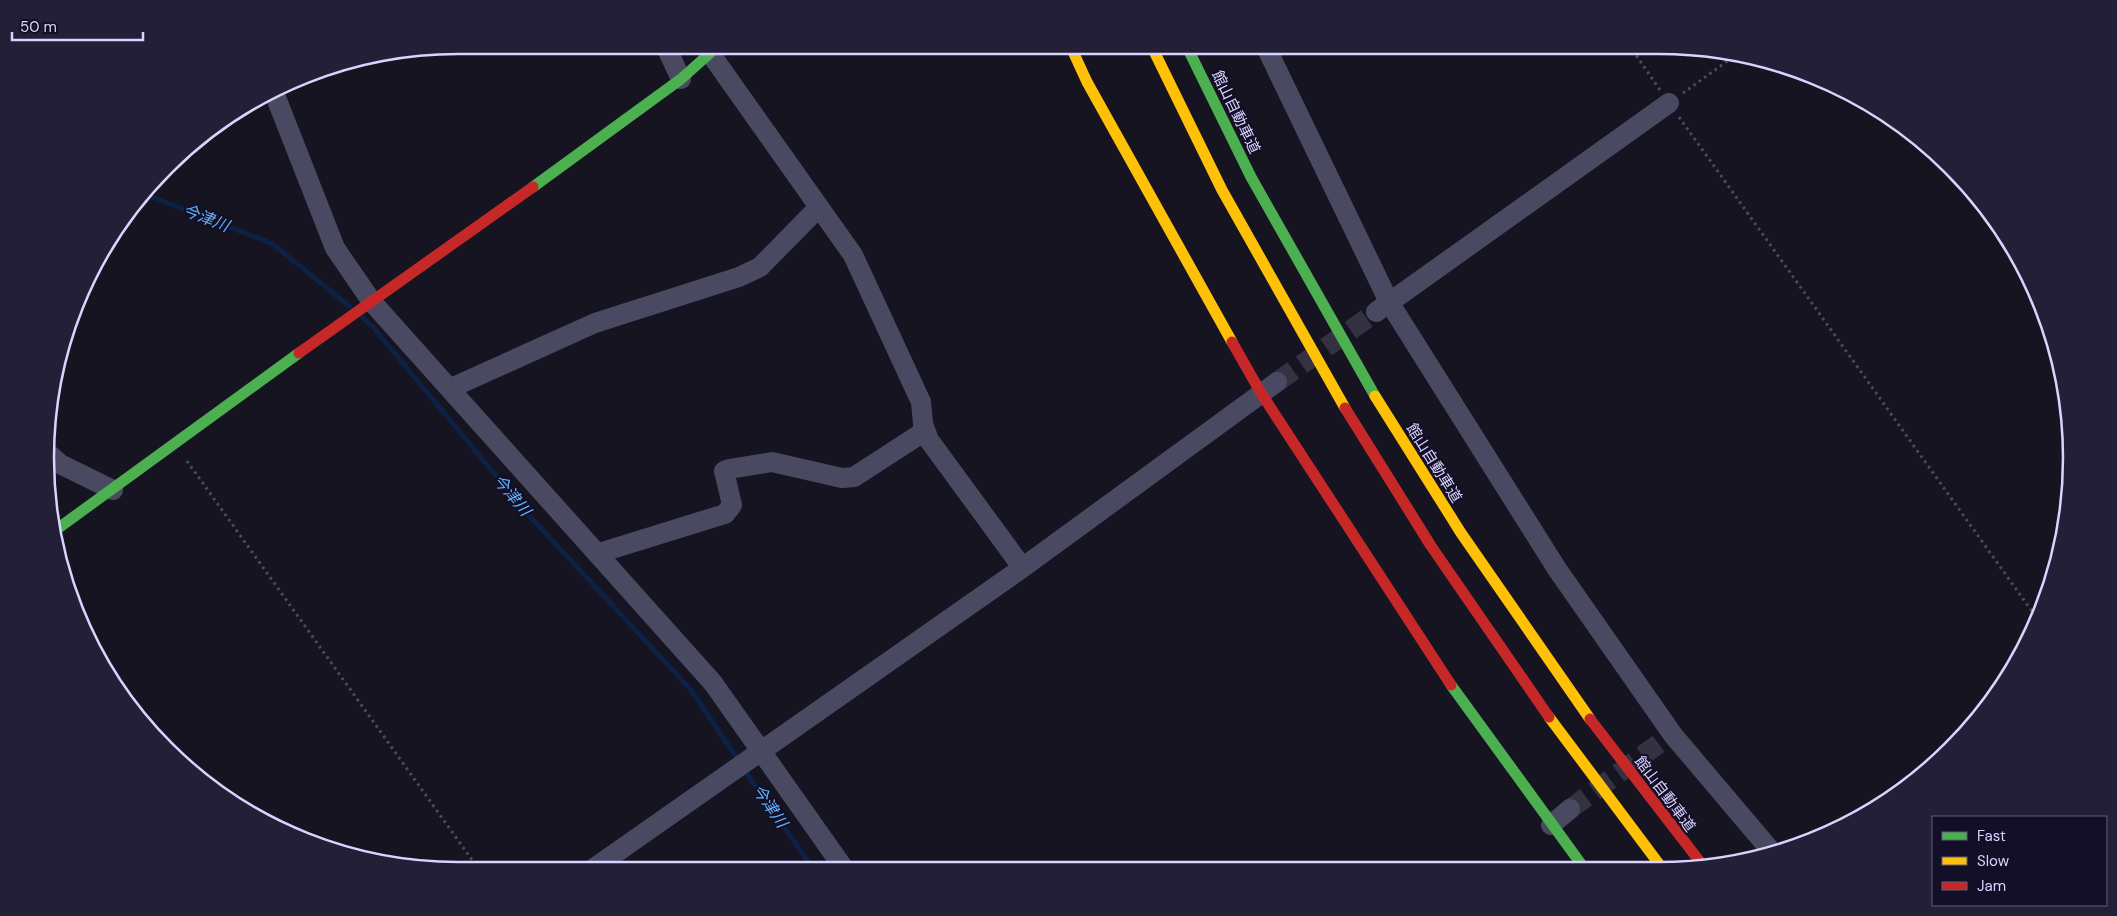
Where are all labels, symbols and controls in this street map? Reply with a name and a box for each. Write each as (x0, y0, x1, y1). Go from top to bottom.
scale bar (12, 10, 144, 42)
text: 50 m (20, 17, 57, 37)
street label: 館山自動車道 (1207, 67, 1265, 157)
water label: 今津川 (180, 200, 234, 237)
street label: 館山自動車道 (1402, 420, 1466, 506)
water label: 今津川 (489, 470, 537, 522)
street label: 館山自動車道 (1630, 752, 1700, 836)
water label: 今津川 (748, 780, 794, 833)
legend (1932, 816, 2107, 906)
text: Fast (1977, 826, 2006, 846)
text: Slow (1977, 851, 2010, 871)
text: Jam (1977, 876, 2006, 896)

